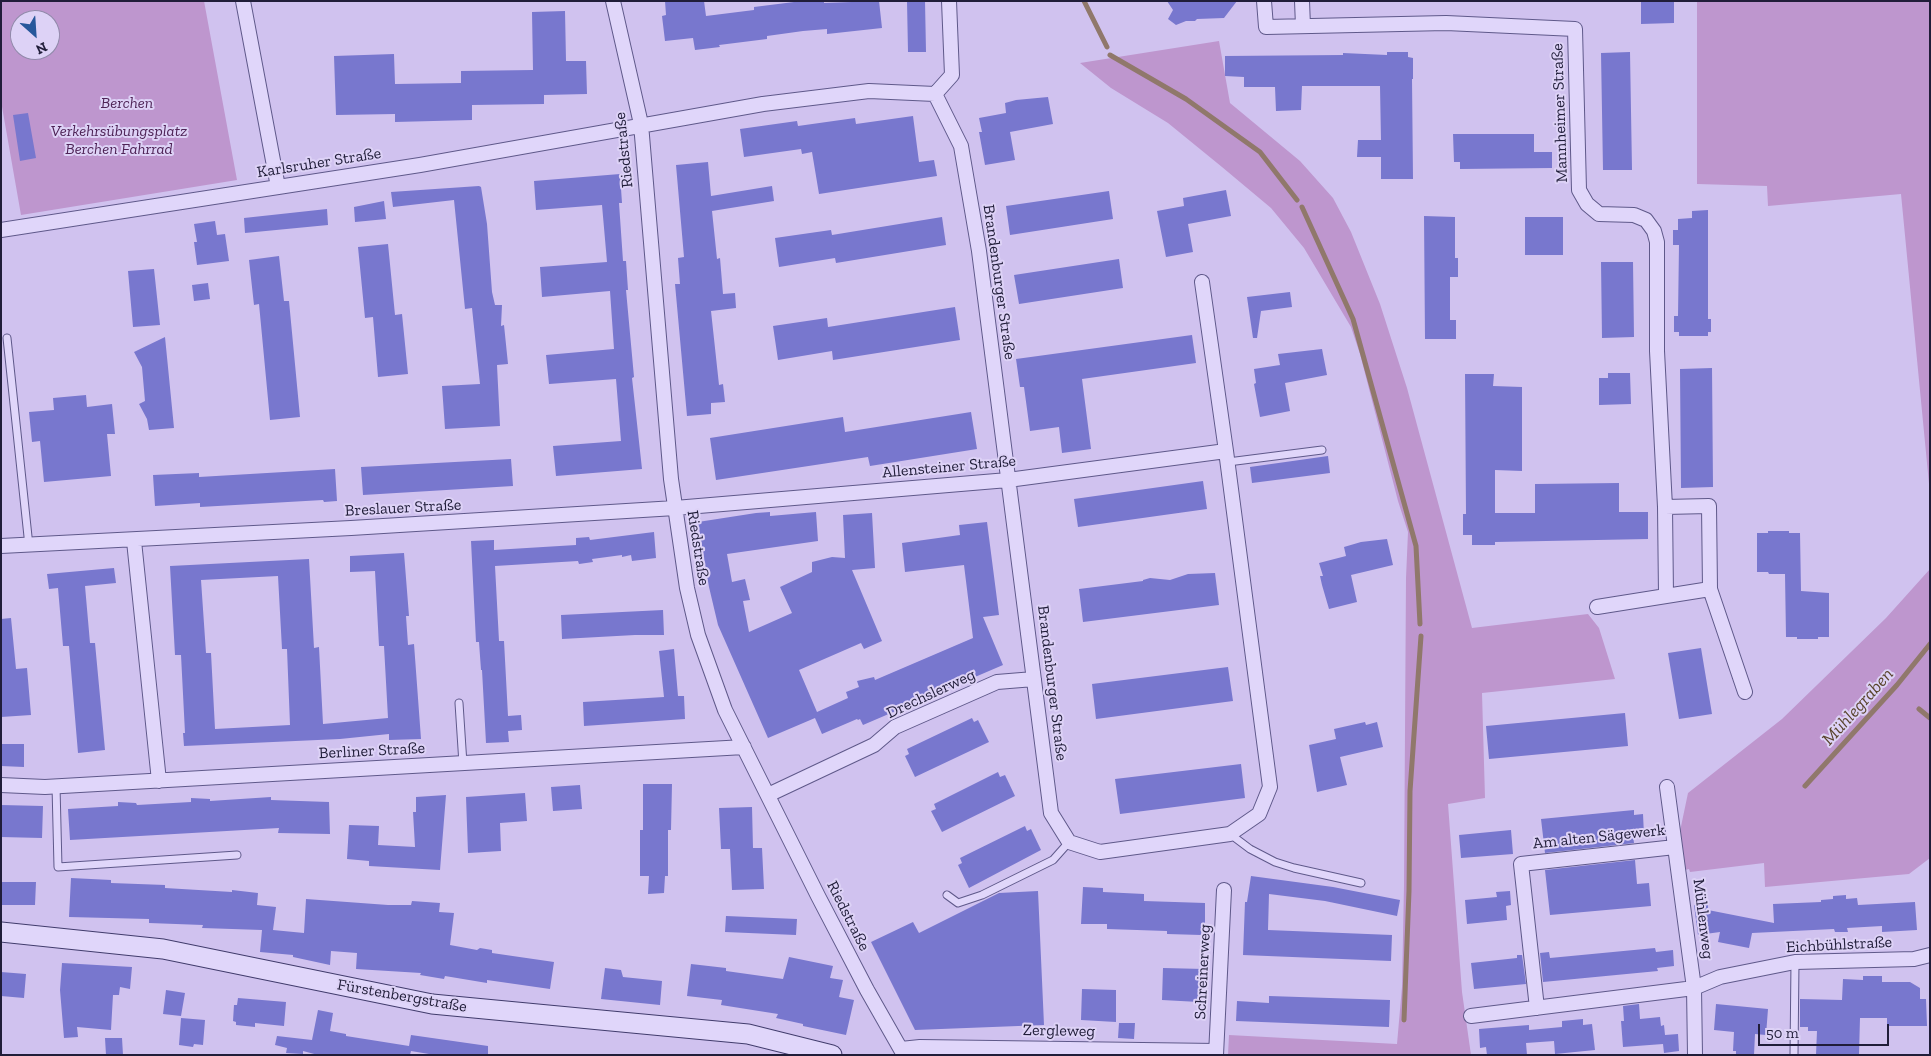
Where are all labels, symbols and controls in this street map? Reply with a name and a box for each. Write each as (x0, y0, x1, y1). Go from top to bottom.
north arrow (10, 10, 60, 60)
text: N (33, 38, 50, 58)
street label: Mannheimer Straße (1548, 43, 1572, 183)
park label: Berchen (101, 93, 153, 113)
street label: Riedstraße (610, 111, 638, 189)
park label: Verkehrsübungsplatz Berchen Fahrrad (51, 121, 187, 159)
street label: Karlsruher Straße (256, 144, 382, 182)
street label: Brandenburger Straße (979, 203, 1019, 361)
street label: Allensteiner Straße (881, 452, 1017, 482)
street label: Breslauer Straße (344, 495, 462, 521)
street label: Riedstraße (683, 509, 713, 587)
street label: Brandenburger Straße (1033, 604, 1071, 762)
water label: Mühlegraben (1818, 664, 1898, 750)
street label: Drechslerweg (884, 665, 978, 723)
street label: Berliner Straße (318, 739, 426, 763)
street label: Am alten Sägewerk (1532, 821, 1666, 853)
street label: Riedstraße (822, 878, 874, 954)
street label: Mühlenweg (1689, 878, 1717, 960)
street label: Schreinerweg (1191, 924, 1215, 1020)
street label: Eichbühlstraße (1785, 933, 1893, 957)
street label: Fürstenbergstraße (336, 975, 468, 1017)
scale bar (1761, 1014, 1892, 1046)
street label: Zergleweg (1023, 1021, 1095, 1041)
text: 50 m (1766, 1024, 1799, 1042)

